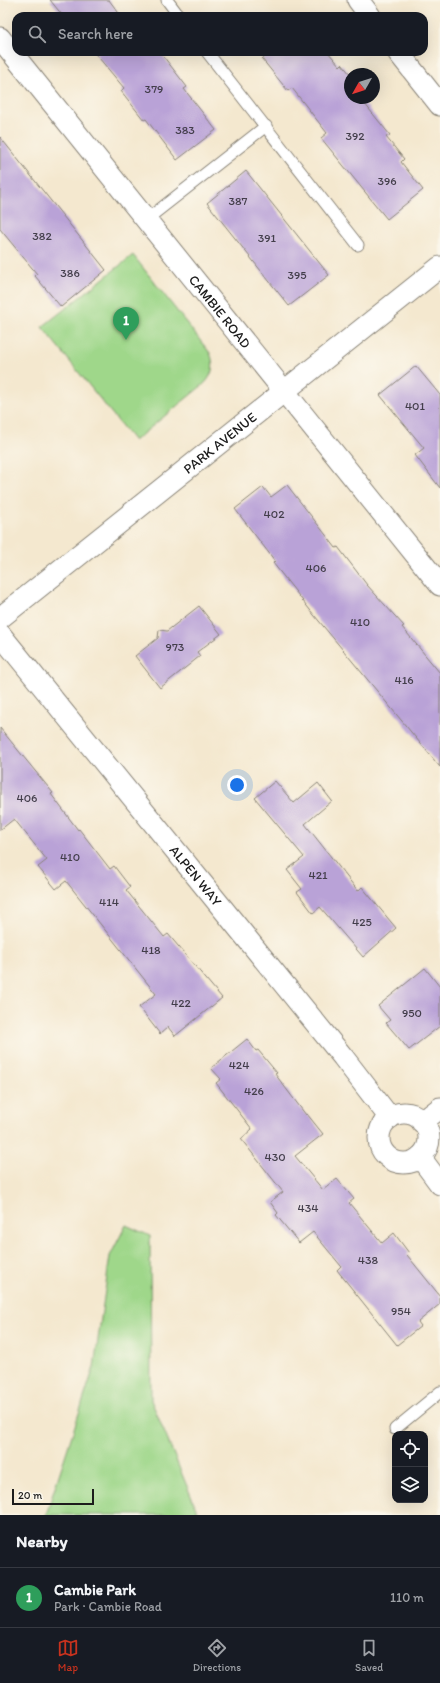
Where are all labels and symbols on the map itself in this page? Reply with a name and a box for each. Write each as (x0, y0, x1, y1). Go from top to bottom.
north arrow (344, 68, 380, 104)
house number: 379 (145, 82, 163, 96)
house number: 383 (175, 123, 195, 137)
house number: 392 (345, 129, 365, 143)
house number: 396 (377, 174, 397, 188)
house number: 387 (228, 194, 248, 208)
house number: 382 (32, 229, 52, 243)
house number: 391 (258, 231, 277, 245)
house number: 386 (60, 266, 80, 280)
house number: 395 (287, 268, 307, 282)
street label: CAMBIE ROAD (185, 271, 255, 352)
pin: 1 (113, 307, 139, 340)
house number: 401 (405, 399, 426, 413)
street label: PARK AVENUE (180, 408, 260, 477)
house number: 402 (264, 507, 285, 521)
house number: 406 (306, 561, 326, 575)
house number: 410 (350, 615, 370, 629)
house number: 973 (166, 640, 185, 654)
house number: 416 (394, 673, 414, 687)
your location (227, 775, 247, 795)
house number: 406 (17, 791, 37, 805)
street label: ALPEN WAY (166, 842, 226, 909)
house number: 410 (60, 850, 80, 864)
house number: 421 (308, 868, 328, 882)
house number: 414 (99, 895, 119, 909)
house number: 425 (352, 915, 372, 929)
house number: 418 (141, 943, 161, 957)
house number: 422 (171, 996, 192, 1010)
house number: 950 (402, 1006, 422, 1020)
house number: 424 (229, 1058, 249, 1072)
house number: 426 (244, 1084, 264, 1098)
house number: 430 (264, 1150, 286, 1164)
house number: 434 (298, 1201, 318, 1215)
house number: 438 (358, 1253, 379, 1267)
house number: 954 (391, 1304, 411, 1318)
scale bar (12, 1487, 94, 1506)

